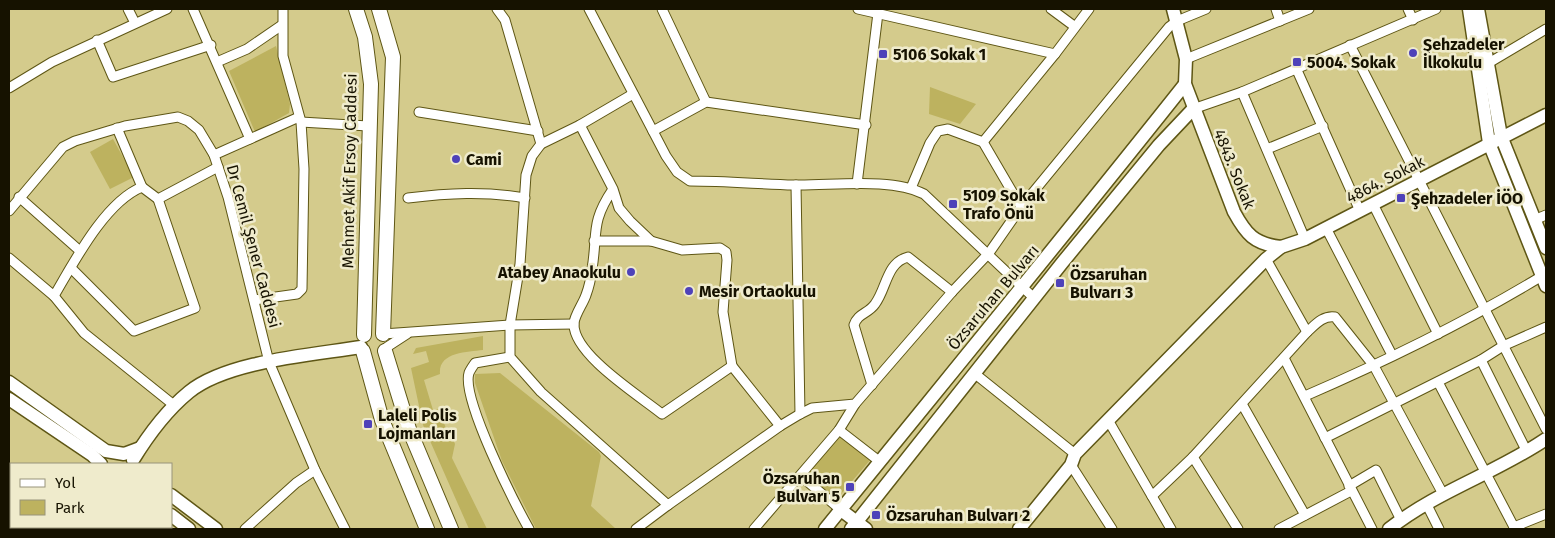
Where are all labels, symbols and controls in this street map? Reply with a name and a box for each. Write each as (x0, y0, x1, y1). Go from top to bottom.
place label: Şehzadeler İlkokulu (1423, 35, 1505, 72)
place label: 5106 Sokak 1 (893, 45, 986, 64)
marker: Şehzadeler İlkokulu (1407, 47, 1419, 59)
marker: 5106 Sokak 1 (877, 48, 889, 60)
place label: 5004. Sokak (1307, 53, 1396, 72)
marker: 5004. Sokak (1291, 56, 1303, 68)
street label: Mehmet Akif Ersoy Caddesi (338, 73, 361, 269)
street label: 4843. Sokak (1210, 126, 1259, 213)
place label: Cami (466, 150, 502, 169)
street label: 4864. Sokak (1343, 151, 1428, 207)
marker: Cami (450, 153, 462, 165)
street label: Dr Cemil Şener Caddesi (222, 162, 285, 330)
place label: 5109 Sokak Trafo Önü (963, 186, 1045, 223)
place label: Şehzadeler İÖO (1411, 188, 1523, 210)
marker: Şehzadeler İÖO (1395, 192, 1407, 204)
marker: 5109 Sokak Trafo Önü (947, 198, 959, 210)
street label: Özsaruhan Bulvarı (944, 241, 1043, 354)
place label: Atabey Anaokulu (497, 263, 621, 282)
place label: Özsaruhan Bulvarı 3 (1070, 264, 1147, 302)
marker: Atabey Anaokulu (625, 266, 637, 278)
marker: Özsaruhan Bulvarı 3 (1054, 277, 1066, 289)
place label: Mesir Ortaokulu (699, 282, 816, 301)
marker: Mesir Ortaokulu (683, 285, 695, 297)
place label: Laleli Polis Lojmanları (378, 406, 457, 443)
marker: Laleli Polis Lojmanları (362, 418, 374, 430)
legend (10, 463, 172, 528)
place label: Özsaruhan Bulvarı 5 (763, 468, 840, 506)
text: Yol (55, 474, 76, 492)
marker: Özsaruhan Bulvarı 5 (844, 481, 856, 493)
text: Park (55, 499, 85, 517)
place label: Özsaruhan Bulvarı 2 (886, 505, 1030, 525)
marker: Özsaruhan Bulvarı 2 (870, 509, 882, 521)

